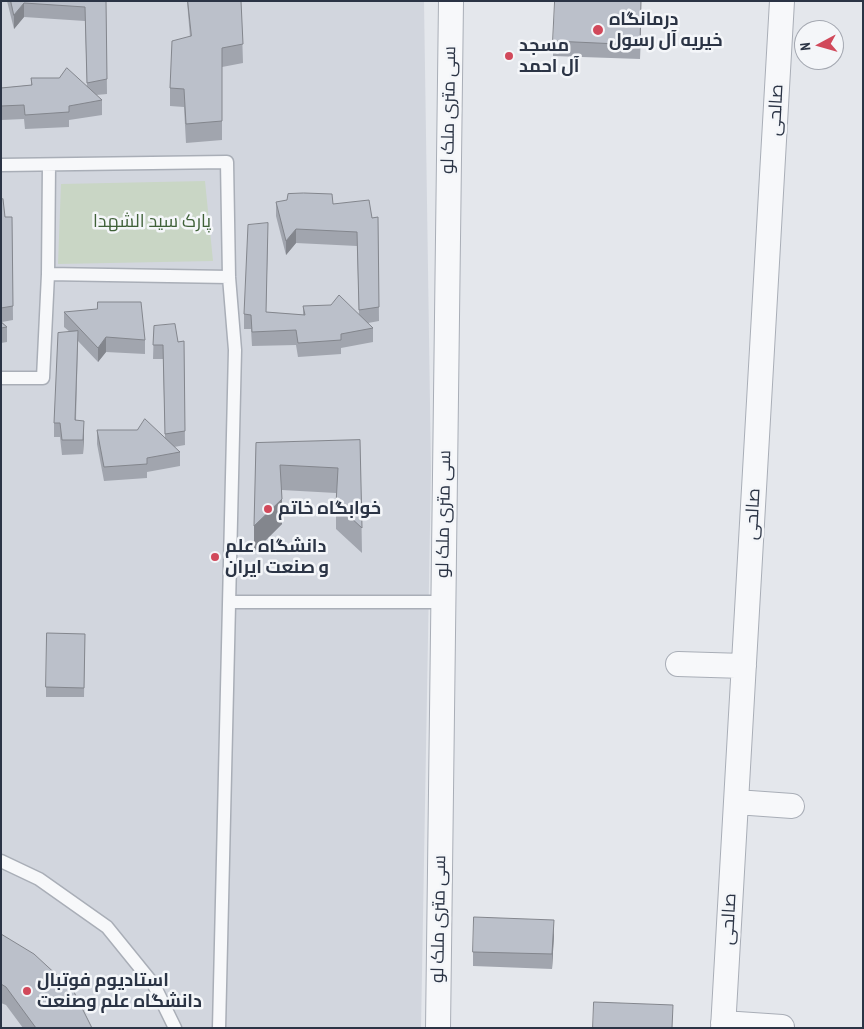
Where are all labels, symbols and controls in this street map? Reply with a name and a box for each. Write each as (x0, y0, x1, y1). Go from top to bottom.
place label: درمانگاه خیریه آل رسول (609, 9, 723, 52)
north arrow (794, 20, 844, 70)
marker: درمانگاه خیریه آل رسول (591, 23, 605, 37)
place label: مسجد آل احمد (519, 35, 579, 78)
text: N (796, 42, 814, 51)
street label: سی متری ملک لو (437, 46, 461, 174)
marker: مسجد آل احمد (503, 50, 515, 62)
street label: صالحی (764, 84, 788, 136)
park label: پارک سید الشهدا (93, 211, 211, 233)
street label: سی متری ملک لو (432, 450, 456, 578)
street label: صالحی (741, 488, 765, 540)
place label: خوابگاه خاتم (278, 498, 381, 520)
marker: خوابگاه خاتم (262, 503, 274, 515)
place label: دانشگاه علم و صنعت ایران (225, 536, 329, 578)
marker: دانشگاه علم و صنعت ایران (209, 551, 221, 563)
street label: سی متری ملک لو (427, 855, 451, 983)
street label: صالحی (717, 893, 741, 945)
place label: استادیوم فوتبال دانشگاه علم وصنعت (37, 970, 202, 1012)
marker: استادیوم فوتبال دانشگاه علم وصنعت (21, 985, 33, 997)

